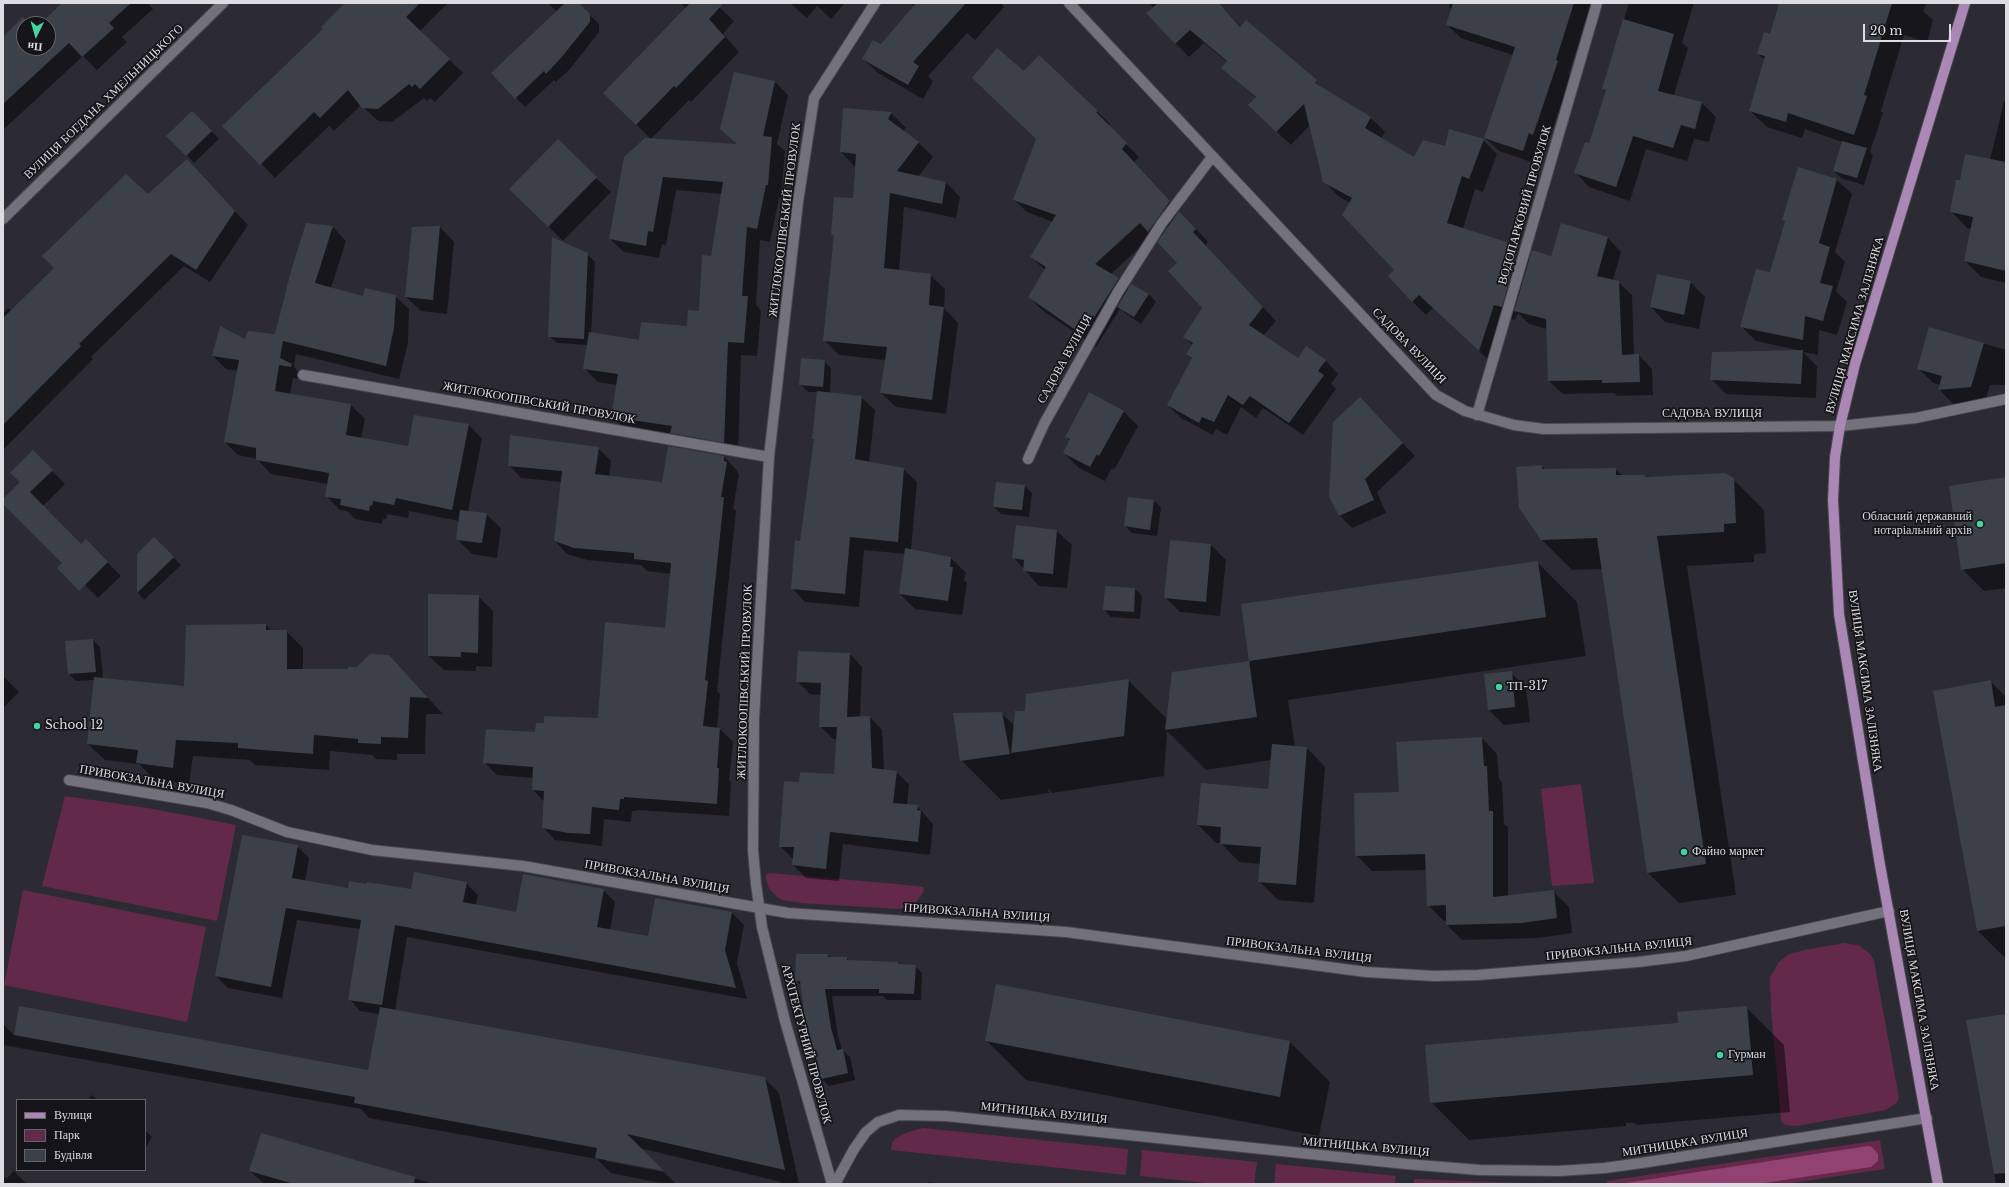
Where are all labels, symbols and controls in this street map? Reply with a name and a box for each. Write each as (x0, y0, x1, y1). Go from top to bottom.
north arrow (16, 16, 56, 56)
scale bar (1865, 16, 1953, 42)
street label: ВУЛИЦЯ БОГДАНА ХМЕЛЬНИЦЬКОГО (21, 22, 187, 182)
text: 20 m (1870, 23, 1902, 38)
text: Пн (27, 39, 43, 55)
street label: ЖИТЛОКООПІВСЬКИЙ ПРОВУЛОК (766, 122, 804, 318)
street label: ВОДОПАРКОВИЙ ПРОВУЛОК (1495, 124, 1555, 286)
street label: ВУЛИЦЯ МАКСИМА ЗАЛІЗНЯКА (1823, 235, 1887, 415)
street label: САДОВА ВУЛИЦЯ (1369, 305, 1449, 387)
street label: САДОВА ВУЛИЦЯ (1034, 312, 1096, 406)
street label: ЖИТЛОКООПІВСЬКИЙ ПРОВУЛОК (442, 379, 636, 427)
street label: САДОВА ВУЛИЦЯ (1662, 407, 1762, 421)
place label: Обласний державний нотаріальний архів (1862, 510, 1972, 538)
marker: Обласний державний нотаріальний архів (1975, 519, 1985, 529)
street label: ЖИТЛОКООПІВСЬКИЙ ПРОВУЛОК (734, 584, 756, 780)
street label: ВУЛИЦЯ МАКСИМА ЗАЛІЗНЯКА (1845, 589, 1885, 773)
place label: ТП-317 (1507, 680, 1547, 694)
marker: ТП-317 (1494, 682, 1504, 692)
place label: School 12 (45, 719, 103, 733)
marker: School 12 (32, 721, 42, 731)
street label: ПРИВОКЗАЛЬНА ВУЛИЦЯ (78, 762, 226, 802)
place label: Файно маркет (1692, 845, 1764, 859)
marker: Файно маркет (1679, 847, 1689, 857)
street label: ПРИВОКЗАЛЬНА ВУЛИЦЯ (583, 857, 731, 897)
street label: ПРИВОКЗАЛЬНА ВУЛИЦЯ (903, 901, 1051, 925)
street label: ВУЛИЦЯ МАКСИМА ЗАЛІЗНЯКА (1896, 908, 1942, 1092)
street label: ПРИВОКЗАЛЬНА ВУЛИЦЯ (1225, 934, 1373, 966)
street label: ПРИВОКЗАЛЬНА ВУЛИЦЯ (1545, 934, 1693, 964)
street label: АРХІТЕКТУРНИЙ ПРОВУЛОК (778, 962, 834, 1126)
place label: Гурман (1728, 1048, 1766, 1062)
marker: Гурман (1715, 1050, 1725, 1060)
legend (16, 1099, 146, 1171)
street label: МИТНИЦЬКА ВУЛИЦЯ (980, 1099, 1108, 1127)
text: Вулиця (54, 1107, 92, 1122)
street label: МИТНИЦЬКА ВУЛИЦЯ (1621, 1126, 1749, 1160)
text: Парк (54, 1127, 80, 1142)
street label: МИТНИЦЬКА ВУЛИЦЯ (1302, 1134, 1430, 1160)
text: Будівля (54, 1147, 92, 1162)

